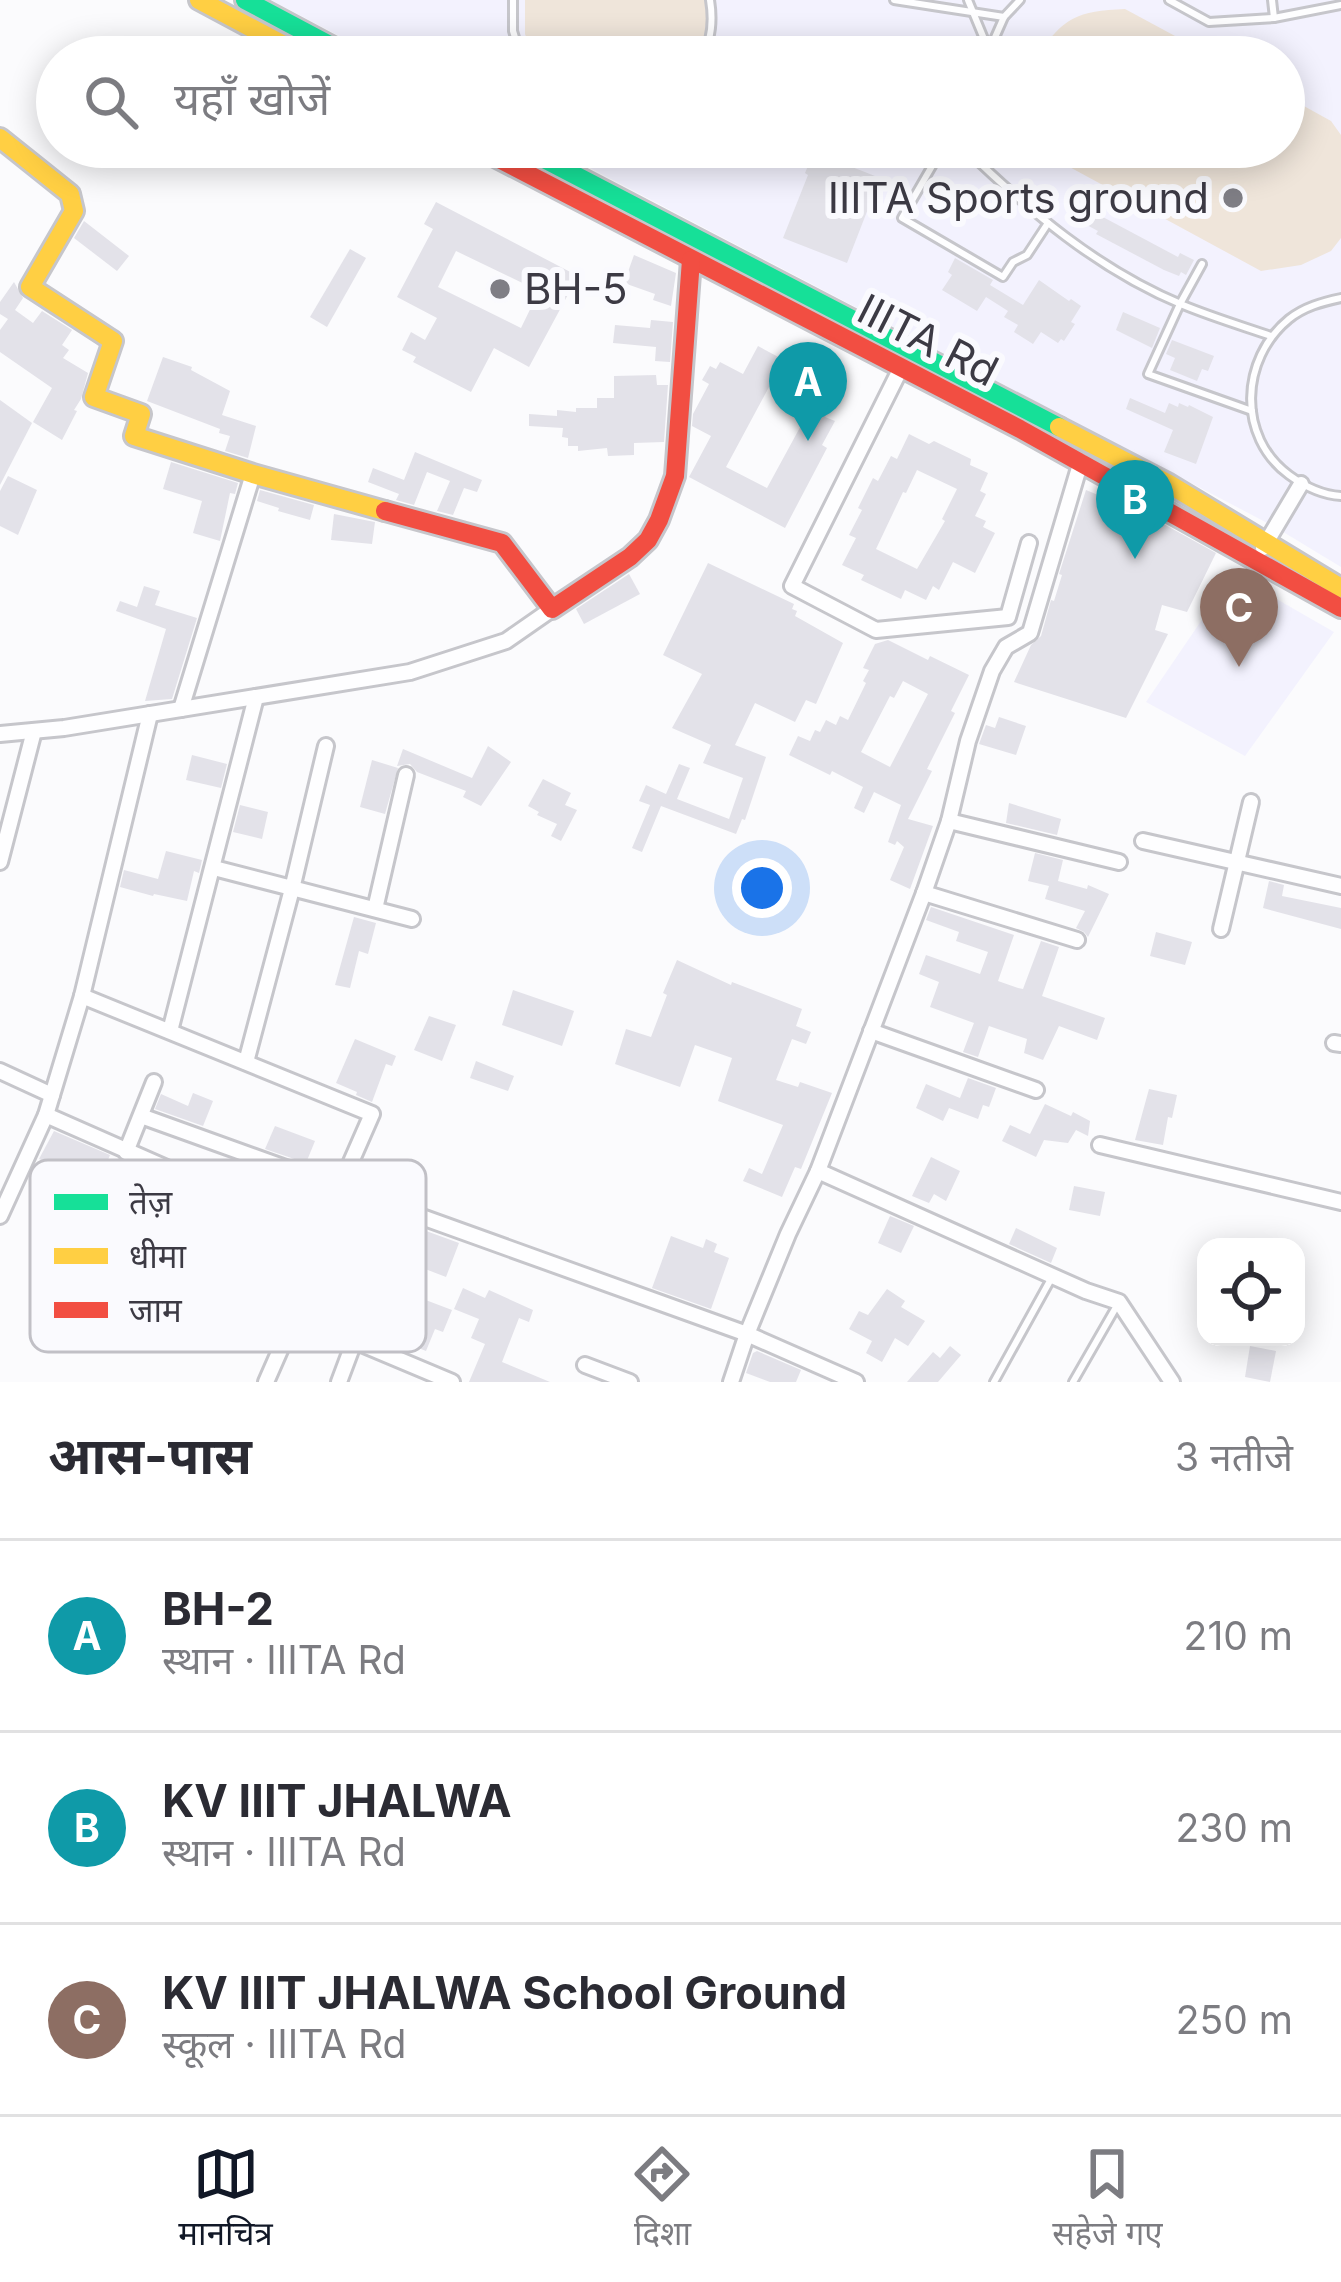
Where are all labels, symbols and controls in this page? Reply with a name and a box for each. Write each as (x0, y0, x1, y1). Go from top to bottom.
search box (36, 36, 1305, 168)
icon: search (78, 69, 144, 135)
text: यहाँ खोजें (174, 71, 330, 126)
place label: IIITA Sports ground (828, 172, 1209, 223)
marker: IIITA Sports ground (1220, 185, 1246, 211)
place label: BH-5 (524, 263, 628, 314)
marker: BH-5 (487, 276, 513, 302)
street label: IIITA Rd (850, 283, 1007, 396)
pin: A (769, 342, 847, 441)
pin: B (1096, 460, 1174, 559)
pin: C (1200, 568, 1278, 667)
your location (732, 858, 792, 918)
legend (30, 1160, 426, 1352)
text: तेज़ (129, 1182, 173, 1222)
text: धीमा (129, 1236, 188, 1276)
map controls (1197, 1238, 1305, 1346)
button: locate (1197, 1238, 1305, 1346)
text: जाम (129, 1290, 183, 1330)
text: आस-पास (48, 1425, 252, 1486)
text: 3 नतीजे (1175, 1433, 1293, 1480)
text: BH-2 (162, 1581, 274, 1636)
text: A (72, 1612, 102, 1659)
text: 210 m (1184, 1612, 1293, 1659)
text: स्थान · IIITA Rd (162, 1636, 406, 1683)
text: KV IIIT JHALWA (162, 1773, 512, 1828)
text: B (74, 1804, 100, 1851)
text: 230 m (1175, 1804, 1293, 1851)
text: स्थान · IIITA Rd (162, 1828, 406, 1875)
text: KV IIIT JHALWA School Ground (162, 1965, 847, 2020)
text: C (73, 1996, 101, 2043)
text: 250 m (1176, 1996, 1293, 2043)
text: स्कूल · IIITA Rd (162, 2020, 406, 2067)
tab: मानचित्र (178, 2141, 273, 2258)
tab: दिशा (629, 2141, 695, 2258)
tab: सहेजे गए (1052, 2141, 1163, 2258)

